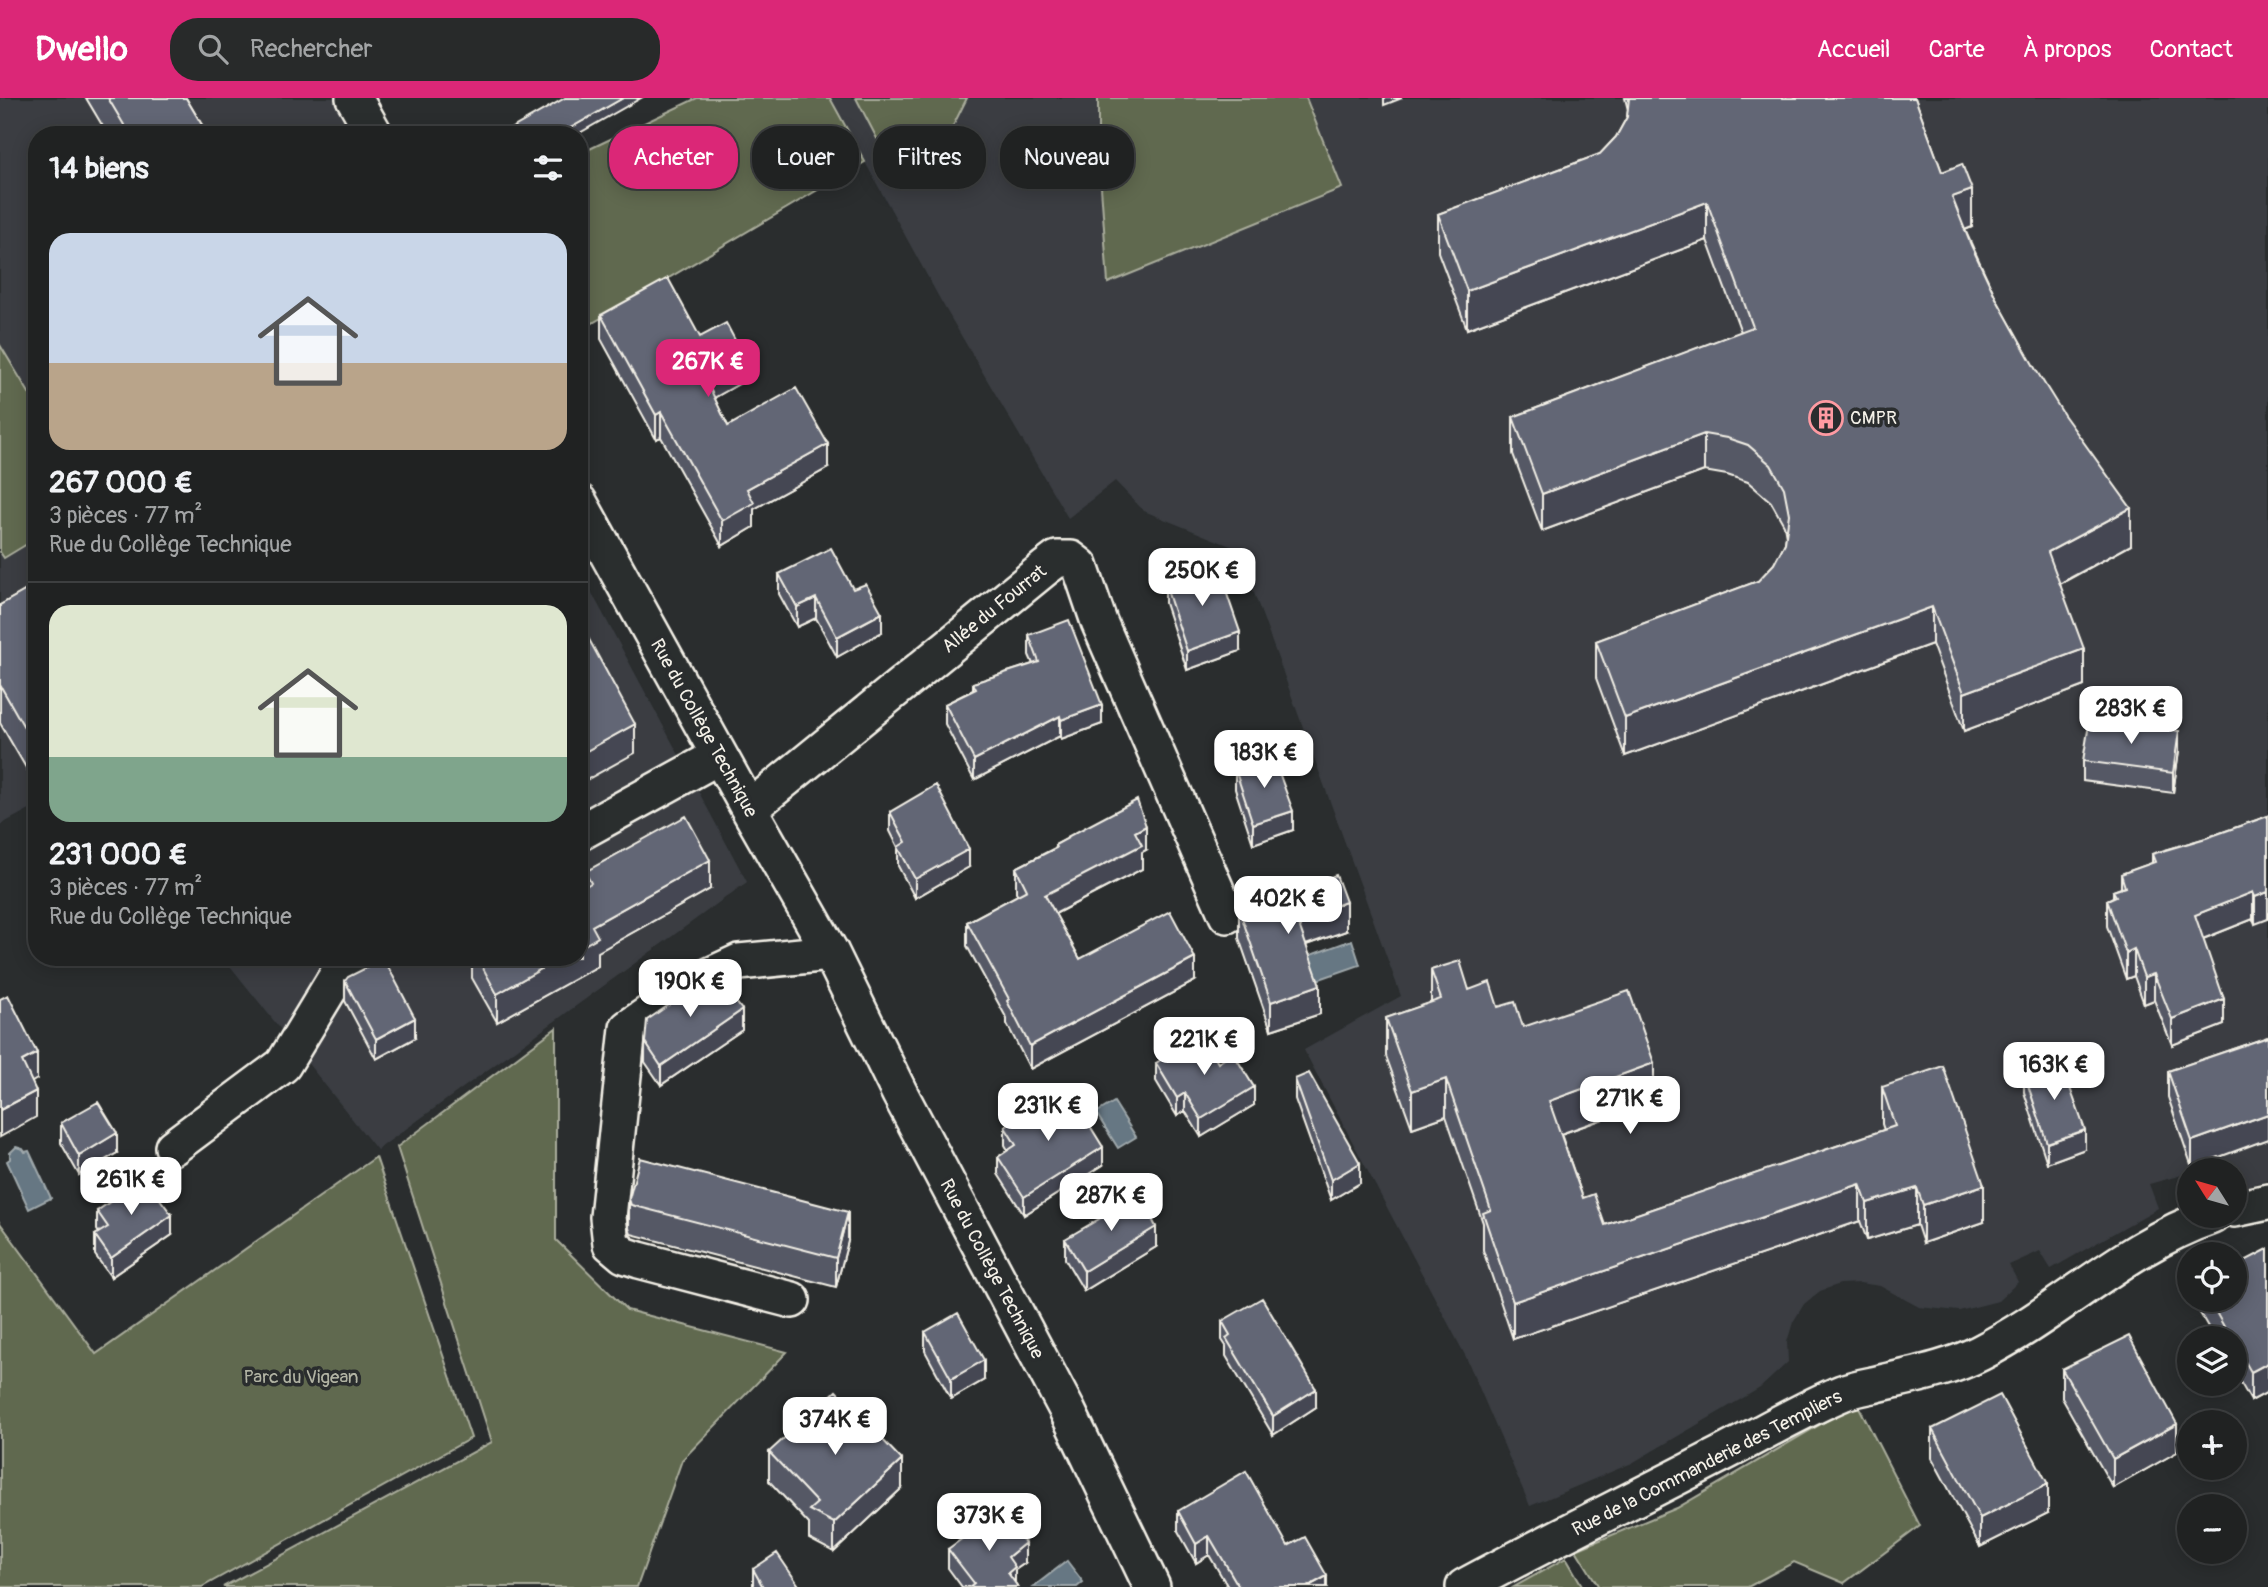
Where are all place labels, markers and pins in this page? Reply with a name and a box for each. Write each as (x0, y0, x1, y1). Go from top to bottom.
pin: 267K € (651, 340, 765, 399)
building icon: CMPR (1807, 399, 1845, 437)
place label: CMPR (1850, 406, 1897, 430)
pin: 250K € (1145, 548, 1259, 608)
pin: 283K € (2074, 686, 2188, 746)
pin: 183K € (1207, 730, 1321, 790)
pin: 402K € (1231, 876, 1345, 936)
pin: 190K € (633, 960, 747, 1019)
pin: 221K € (1147, 1018, 1261, 1077)
pin: 163K € (1997, 1042, 2111, 1102)
pin: 271K € (1573, 1076, 1687, 1136)
pin: 231K € (991, 1084, 1105, 1143)
pin: 261K € (74, 1158, 188, 1217)
pin: 287K € (1054, 1174, 1168, 1233)
pin: 374K € (778, 1398, 892, 1457)
pin: 373K € (932, 1494, 1046, 1553)

